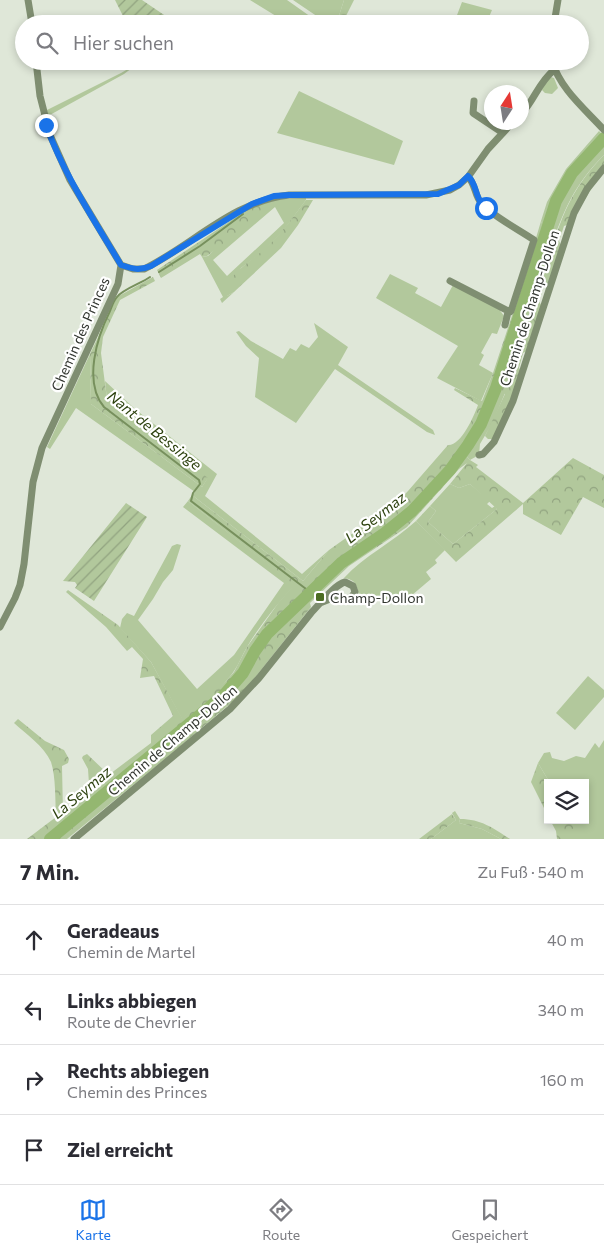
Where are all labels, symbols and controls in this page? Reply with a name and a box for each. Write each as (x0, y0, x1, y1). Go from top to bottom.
search box (15, 15, 589, 70)
icon: search (33, 29, 61, 57)
text: Hier suchen (73, 31, 174, 54)
north arrow (484, 85, 529, 130)
route end (35, 114, 58, 137)
route start (475, 197, 498, 220)
street label: Chemin de Champ-Dollon (496, 228, 562, 388)
street label: Chemin des Princes (47, 274, 113, 394)
water label: Nant de Bessinge (104, 387, 206, 473)
water label: La Seymaz (341, 487, 409, 546)
place label: Champ-Dollon (330, 589, 424, 606)
marker: Champ-Dollon (314, 591, 326, 603)
street label: Chemin de Champ-Dollon (104, 681, 240, 799)
water label: La Seymaz (48, 762, 115, 822)
map controls (544, 779, 589, 824)
button: layers (544, 779, 589, 824)
text: 7 Min. (20, 859, 79, 884)
text: Zu Fuß · 540 m (478, 862, 584, 881)
text: Geradeaus (67, 919, 159, 942)
icon: ahead (20, 926, 48, 954)
text: 40 m (547, 930, 584, 949)
text: Chemin de Martel (67, 942, 195, 961)
text: Links abbiegen (67, 989, 197, 1012)
icon: left (20, 996, 48, 1024)
text: 340 m (538, 1000, 584, 1019)
text: Route de Chevrier (67, 1012, 196, 1031)
text: Rechts abbiegen (67, 1059, 209, 1082)
icon: right (20, 1066, 48, 1094)
text: 160 m (540, 1070, 584, 1089)
text: Chemin des Princes (67, 1082, 207, 1101)
icon: arrive (20, 1136, 48, 1164)
text: Ziel erreicht (67, 1138, 173, 1161)
tab: Karte (76, 1196, 111, 1243)
tab: Route (262, 1196, 300, 1243)
tab: Gespeichert (451, 1196, 528, 1243)

